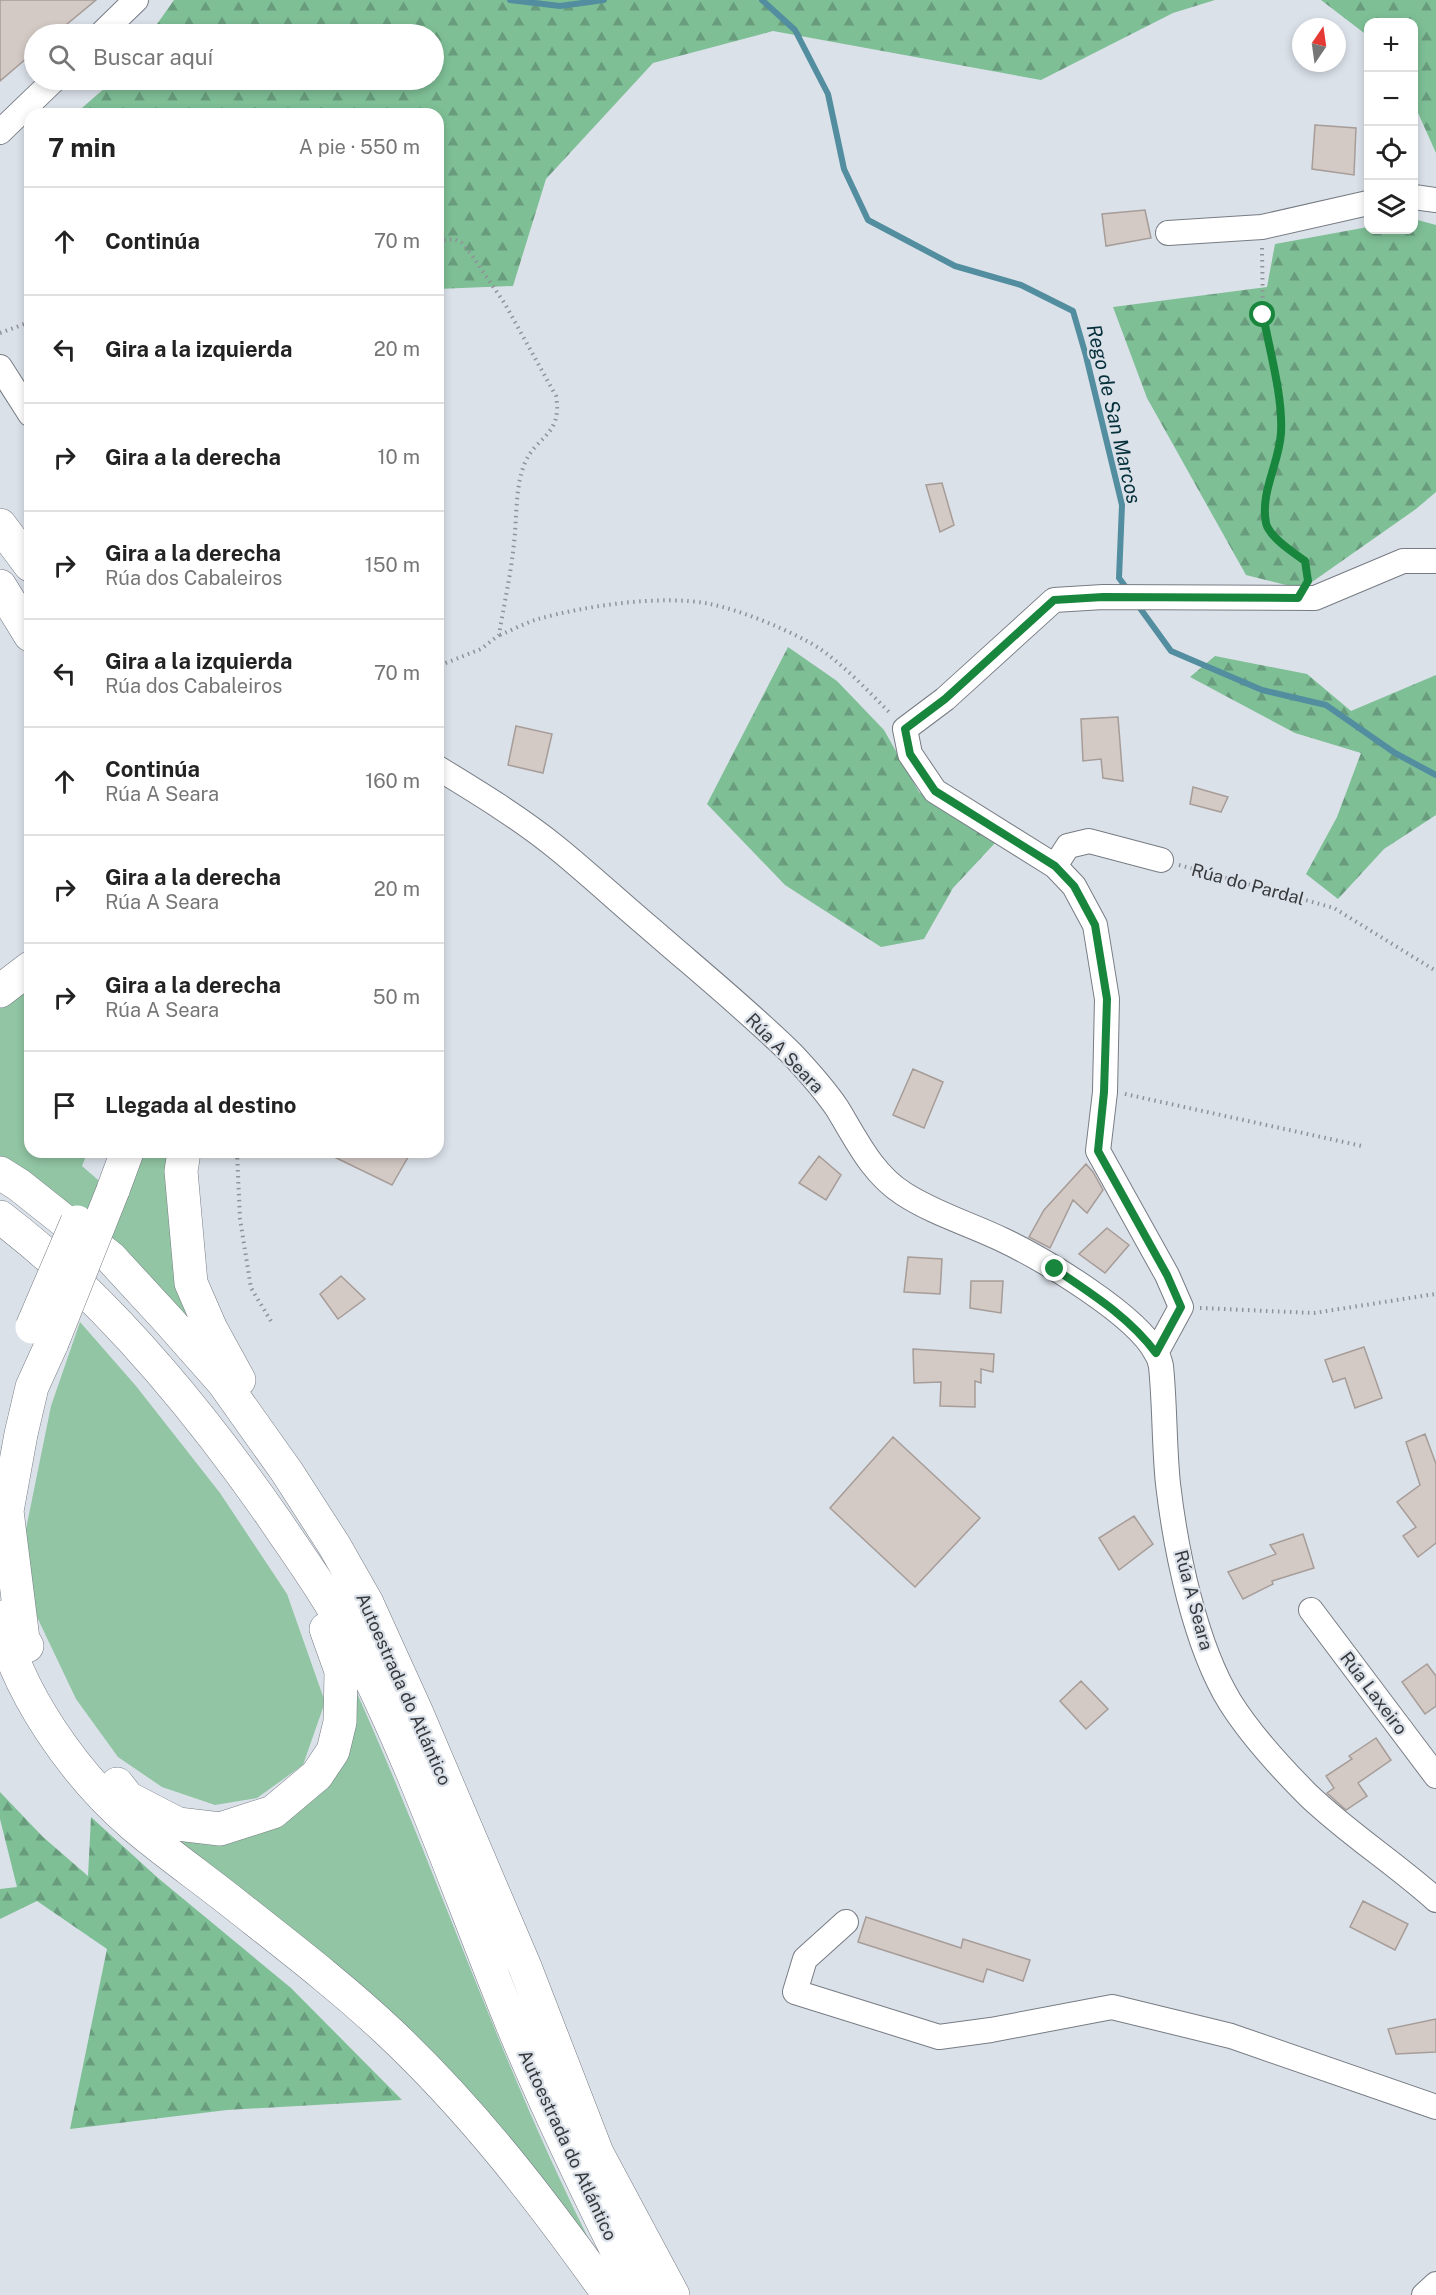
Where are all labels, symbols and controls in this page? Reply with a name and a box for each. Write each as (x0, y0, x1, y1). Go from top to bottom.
north arrow (1292, 18, 1346, 72)
map controls (1364, 18, 1418, 234)
button: + (1364, 18, 1418, 72)
search box (24, 24, 444, 90)
icon: search (45, 41, 78, 74)
text: Buscar aquí (93, 44, 213, 70)
button: − (1364, 72, 1418, 126)
button: locate (1364, 126, 1418, 180)
text: 7 min (48, 132, 116, 163)
text: A pie · 550 m (299, 135, 420, 159)
button: layers (1364, 180, 1418, 234)
icon: ahead (48, 225, 81, 258)
text: Continúa (105, 228, 200, 254)
text: 70 m (374, 229, 420, 253)
route start (1249, 301, 1275, 327)
water label: Rego de San Marcos (1082, 322, 1146, 506)
icon: left (48, 333, 81, 366)
text: Gira a la izquierda (105, 336, 292, 362)
text: 20 m (374, 337, 420, 361)
icon: right (48, 441, 81, 474)
text: Gira a la derecha (105, 444, 281, 470)
text: 10 m (377, 445, 420, 469)
text: Gira a la derecha (105, 540, 281, 566)
icon: right (48, 549, 81, 582)
text: 150 m (365, 553, 420, 577)
text: Rúa dos Cabaleiros (105, 566, 282, 590)
text: Gira a la izquierda (105, 648, 292, 674)
icon: left (48, 657, 81, 690)
text: 70 m (374, 661, 420, 685)
text: Rúa dos Cabaleiros (105, 674, 282, 698)
text: Continúa (105, 756, 200, 782)
icon: ahead (48, 765, 81, 798)
text: 160 m (365, 769, 420, 793)
text: Rúa A Seara (105, 782, 219, 806)
street label: Rúa do Pardal (1189, 859, 1307, 909)
text: Gira a la derecha (105, 864, 281, 890)
icon: right (48, 873, 81, 906)
text: 20 m (374, 877, 420, 901)
text: Rúa A Seara (105, 890, 219, 914)
text: Gira a la derecha (105, 972, 281, 998)
icon: right (48, 981, 81, 1014)
text: 50 m (373, 985, 420, 1009)
text: Rúa A Seara (105, 998, 219, 1022)
street label: Rúa A Seara (742, 1009, 828, 1097)
icon: arrive (48, 1089, 81, 1122)
text: Llegada al destino (105, 1092, 296, 1118)
route end (1041, 1255, 1067, 1281)
street label: Rúa A Seara (1171, 1548, 1217, 1652)
street label: Autoestrada do Atlántico (352, 1590, 456, 1788)
street label: Rúa Laxeiro (1336, 1647, 1412, 1739)
street label: Autoestrada do Atlántico (514, 2046, 622, 2244)

